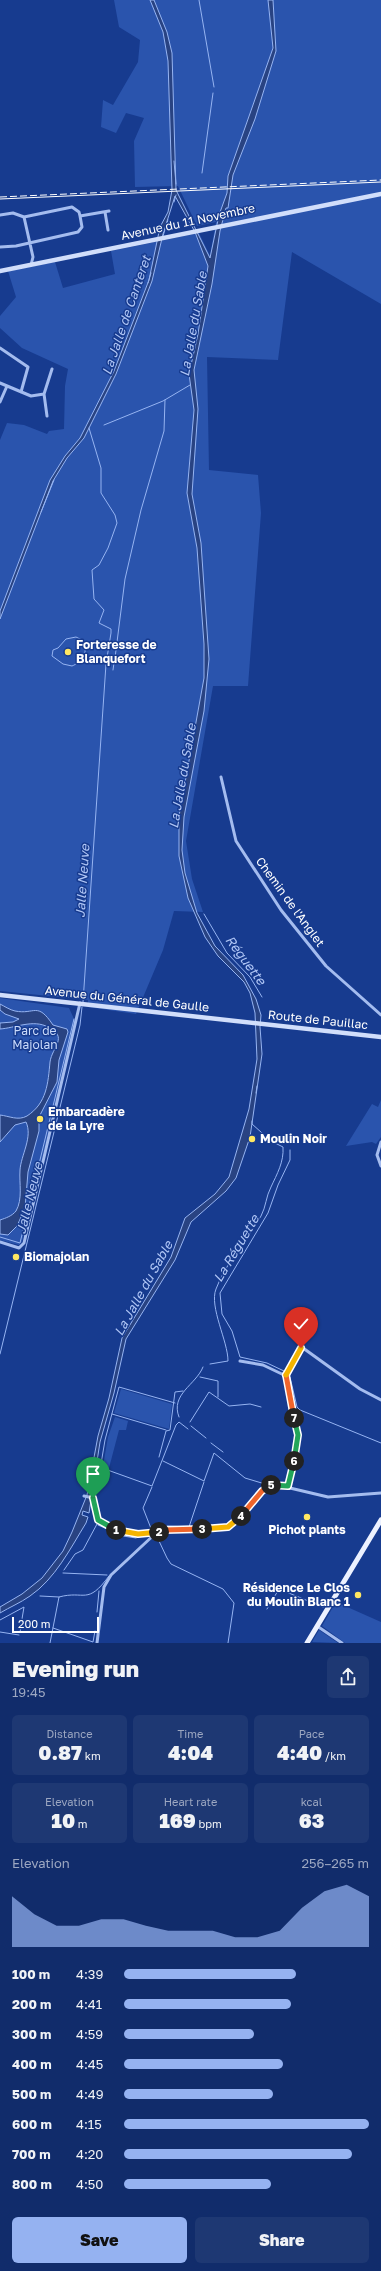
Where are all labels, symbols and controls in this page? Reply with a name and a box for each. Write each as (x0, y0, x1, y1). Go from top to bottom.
street label: Avenue du 11 Novembre (119, 200, 256, 243)
water label: La Jalle de Canteret (98, 252, 154, 377)
water label: La Jalle du Sable (176, 269, 210, 378)
place label: Forteresse de Blanquefort (76, 637, 157, 666)
marker: Forteresse de Blanquefort (63, 647, 73, 657)
water label: La Jalle du Sable (165, 721, 199, 830)
water label: Jalle Neuve (71, 842, 93, 918)
street label: Chemin de l'Anglet (253, 854, 328, 950)
water label: Réguette (222, 932, 271, 989)
street label: Avenue du Général de Gaulle (44, 982, 210, 1015)
street label: Route de Pauillac (267, 1007, 369, 1032)
park label: Parc de Majolan (12, 1023, 58, 1052)
place label: Embarcadère de la Lyre (48, 1104, 125, 1133)
marker: Embarcadère de la Lyre (35, 1114, 45, 1124)
place label: Moulin Noir (260, 1131, 327, 1146)
marker: Moulin Noir (247, 1134, 257, 1144)
water label: Jalle Neuve (12, 1159, 46, 1236)
water label: La Réguette (210, 1210, 263, 1285)
water label: La Jalle du Sable (110, 1236, 176, 1338)
place label: Biomajolan (24, 1249, 89, 1264)
marker: Biomajolan (11, 1252, 21, 1262)
pin (284, 1307, 318, 1348)
icon: check (290, 1313, 312, 1335)
pin: 7 (284, 1408, 304, 1428)
text: 7 (291, 1411, 297, 1424)
pin: 6 (284, 1451, 304, 1471)
text: 6 (291, 1454, 298, 1467)
pin (76, 1457, 110, 1498)
icon: arrive (82, 1463, 104, 1485)
pin: 5 (261, 1475, 281, 1495)
text: 5 (268, 1478, 274, 1491)
pin: 4 (231, 1506, 251, 1526)
text: 4 (238, 1509, 244, 1522)
marker: Pichot plants (302, 1512, 312, 1522)
pin: 3 (192, 1519, 212, 1539)
pin: 1 (106, 1520, 126, 1540)
pin: 2 (149, 1522, 169, 1542)
text: 3 (199, 1522, 205, 1535)
place label: Pichot plants (268, 1522, 346, 1537)
text: 1 (113, 1523, 119, 1536)
text: 2 (156, 1525, 162, 1538)
place label: Résidence Le Clos du Moulin Blanc 1 (243, 1580, 350, 1609)
marker: Résidence Le Clos du Moulin Blanc 1 (353, 1590, 363, 1600)
scale bar (12, 1615, 99, 1634)
text: 200 m (18, 1617, 51, 1630)
text: Evening run (12, 1655, 139, 1682)
button: share (327, 1656, 369, 1698)
text: 19:45 (12, 1684, 46, 1700)
text: Distance (46, 1727, 93, 1740)
text: Time (178, 1727, 203, 1740)
text: Pace (299, 1727, 324, 1740)
text: 0.87 (38, 1740, 82, 1764)
text: 4:04 (168, 1740, 213, 1764)
text: 4:40 (277, 1740, 322, 1764)
text: km (82, 1749, 101, 1762)
text: /km (322, 1749, 346, 1762)
text: Elevation (45, 1795, 94, 1808)
text: Heart rate (164, 1795, 217, 1808)
text: kcal (301, 1795, 322, 1808)
text: 10 (51, 1808, 75, 1832)
text: 169 (159, 1808, 196, 1832)
text: 63 (299, 1808, 324, 1832)
text: m (75, 1817, 88, 1830)
text: bpm (196, 1817, 222, 1830)
text: Elevation (12, 1855, 70, 1871)
text: 256–265 m (301, 1855, 369, 1871)
text: 100 m (12, 1966, 50, 1982)
text: 4:39 (76, 1966, 103, 1982)
text: 200 m (12, 1996, 51, 2012)
text: 4:41 (76, 1996, 102, 2012)
text: 300 m (12, 2026, 51, 2042)
text: 4:59 (76, 2026, 103, 2042)
text: 400 m (12, 2056, 52, 2072)
text: 4:45 (76, 2056, 103, 2072)
text: 500 m (12, 2086, 51, 2102)
text: 4:49 (76, 2086, 104, 2102)
text: 600 m (12, 2116, 52, 2132)
text: 4:15 (76, 2116, 102, 2132)
text: 700 m (12, 2146, 51, 2162)
text: 4:20 (76, 2146, 103, 2162)
text: 800 m (12, 2176, 52, 2192)
text: 4:50 (76, 2176, 103, 2192)
button: Save (12, 2217, 187, 2263)
button: Share (195, 2217, 369, 2263)

